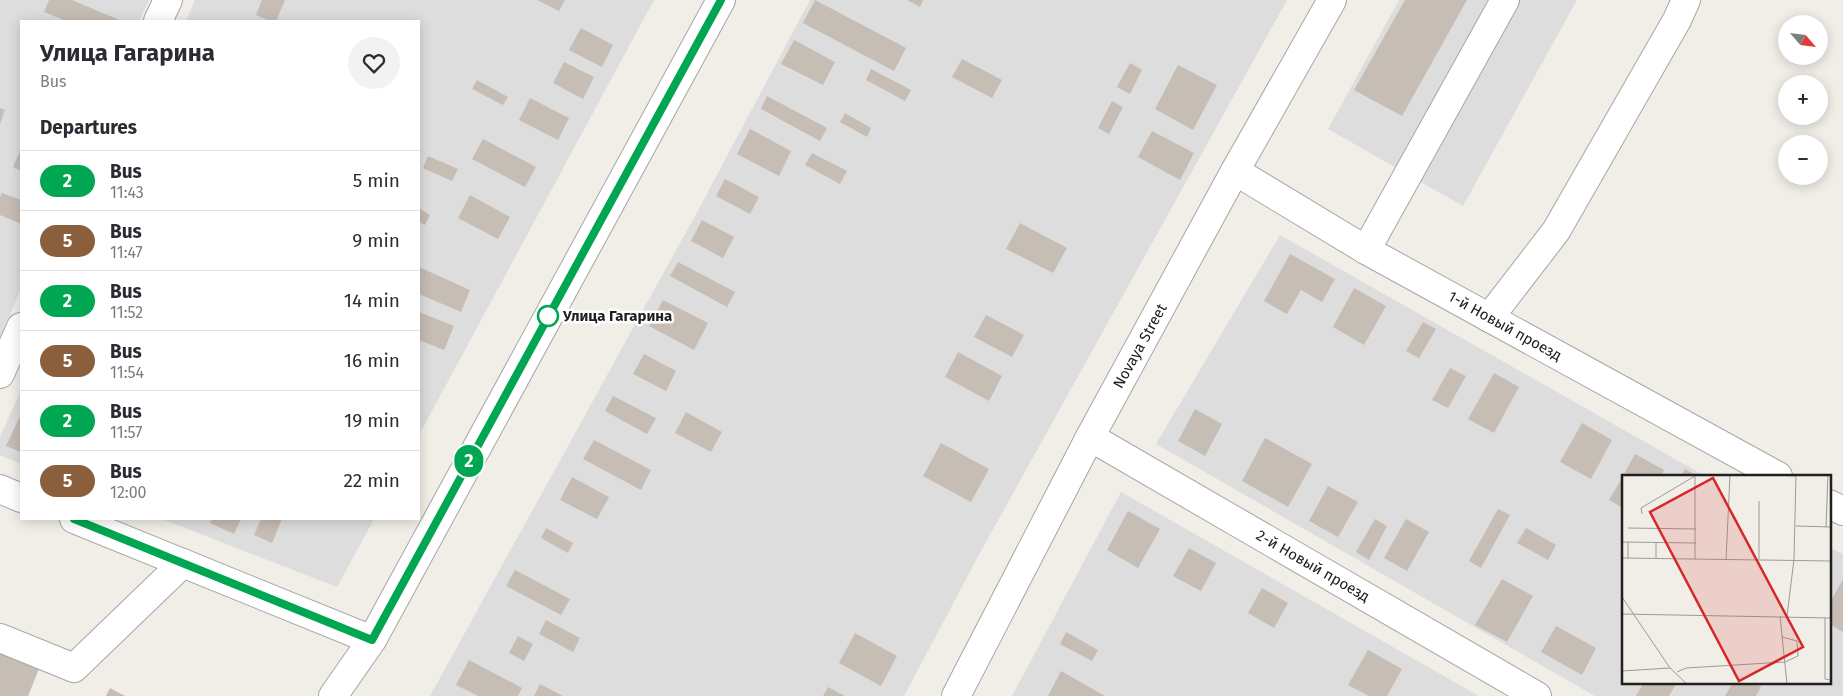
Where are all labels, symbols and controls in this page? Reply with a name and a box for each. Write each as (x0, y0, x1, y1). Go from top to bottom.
north arrow (1778, 15, 1828, 65)
map controls (1778, 15, 1828, 185)
button: heart (348, 37, 400, 89)
text: Улица Гагарина (40, 39, 215, 67)
text: Bus (40, 72, 67, 91)
button: + (1778, 75, 1828, 125)
text: Departures (40, 116, 137, 139)
button: − (1778, 135, 1828, 185)
text: Bus (110, 160, 142, 183)
text: 5 min (353, 169, 400, 192)
text: 2 (63, 170, 72, 192)
text: 11:43 (110, 183, 144, 202)
text: Bus (110, 220, 142, 243)
text: 9 min (352, 229, 400, 252)
text: 5 (63, 230, 72, 252)
text: 11:47 (110, 243, 143, 262)
text: Bus (110, 280, 142, 303)
street label: 1-й Новый проезд (1445, 287, 1565, 365)
text: 14 min (344, 289, 400, 312)
text: 2 (63, 290, 72, 312)
street label: Novaya Street (1109, 300, 1171, 391)
text: 11:52 (110, 303, 143, 322)
marker: Улица Гагарина (537, 305, 559, 327)
place label: Улица Гагарина (562, 307, 672, 325)
text: Bus (110, 340, 142, 363)
text: 16 min (344, 349, 400, 372)
text: 5 (63, 350, 72, 372)
text: 11:54 (110, 363, 144, 382)
text: Bus (110, 400, 142, 423)
text: 19 min (344, 409, 400, 432)
text: 2 (63, 410, 72, 432)
text: 11:57 (110, 423, 142, 442)
line badge: 2 (453, 445, 485, 477)
text: 2 (464, 450, 474, 472)
text: Bus (110, 460, 142, 483)
text: 22 min (343, 469, 400, 492)
text: 5 (63, 470, 72, 492)
inset map (1622, 475, 1830, 684)
text: 12:00 (110, 483, 147, 502)
street label: 2-й Новый проезд (1253, 526, 1373, 606)

